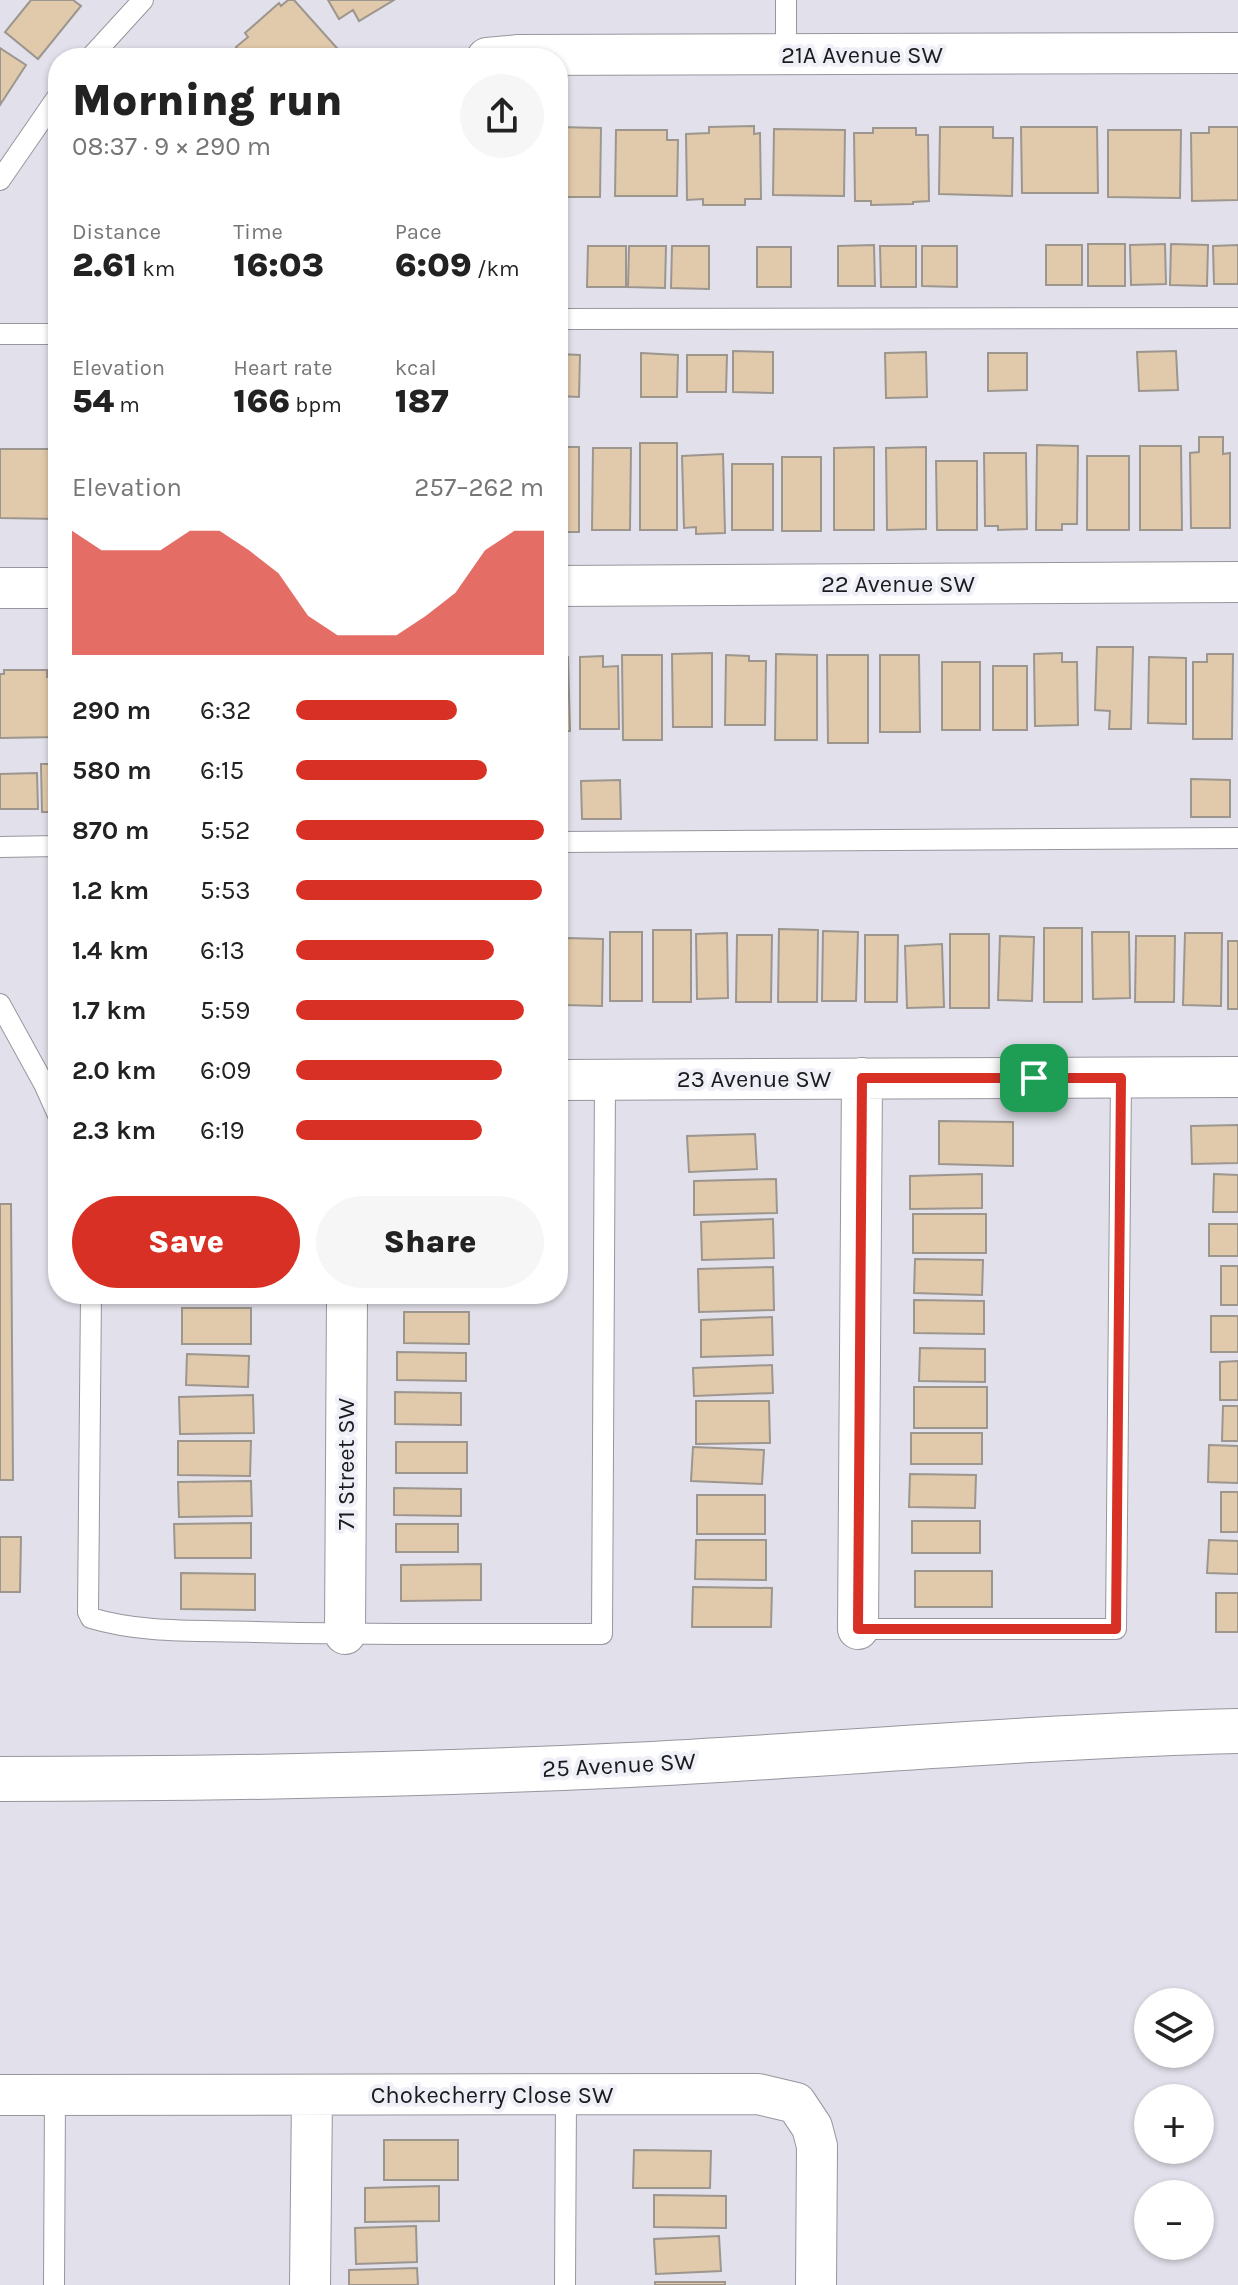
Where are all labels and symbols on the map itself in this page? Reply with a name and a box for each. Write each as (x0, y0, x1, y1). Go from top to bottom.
street label: 21A Avenue SW (781, 41, 944, 69)
street label: 22 Avenue SW (821, 570, 976, 598)
pin (1000, 1044, 1068, 1112)
street label: 23 Avenue SW (677, 1065, 832, 1093)
street label: 71 Street SW (332, 1397, 360, 1530)
street label: 25 Avenue SW (541, 1747, 697, 1783)
street label: Chokecherry Close SW (371, 2081, 614, 2109)

